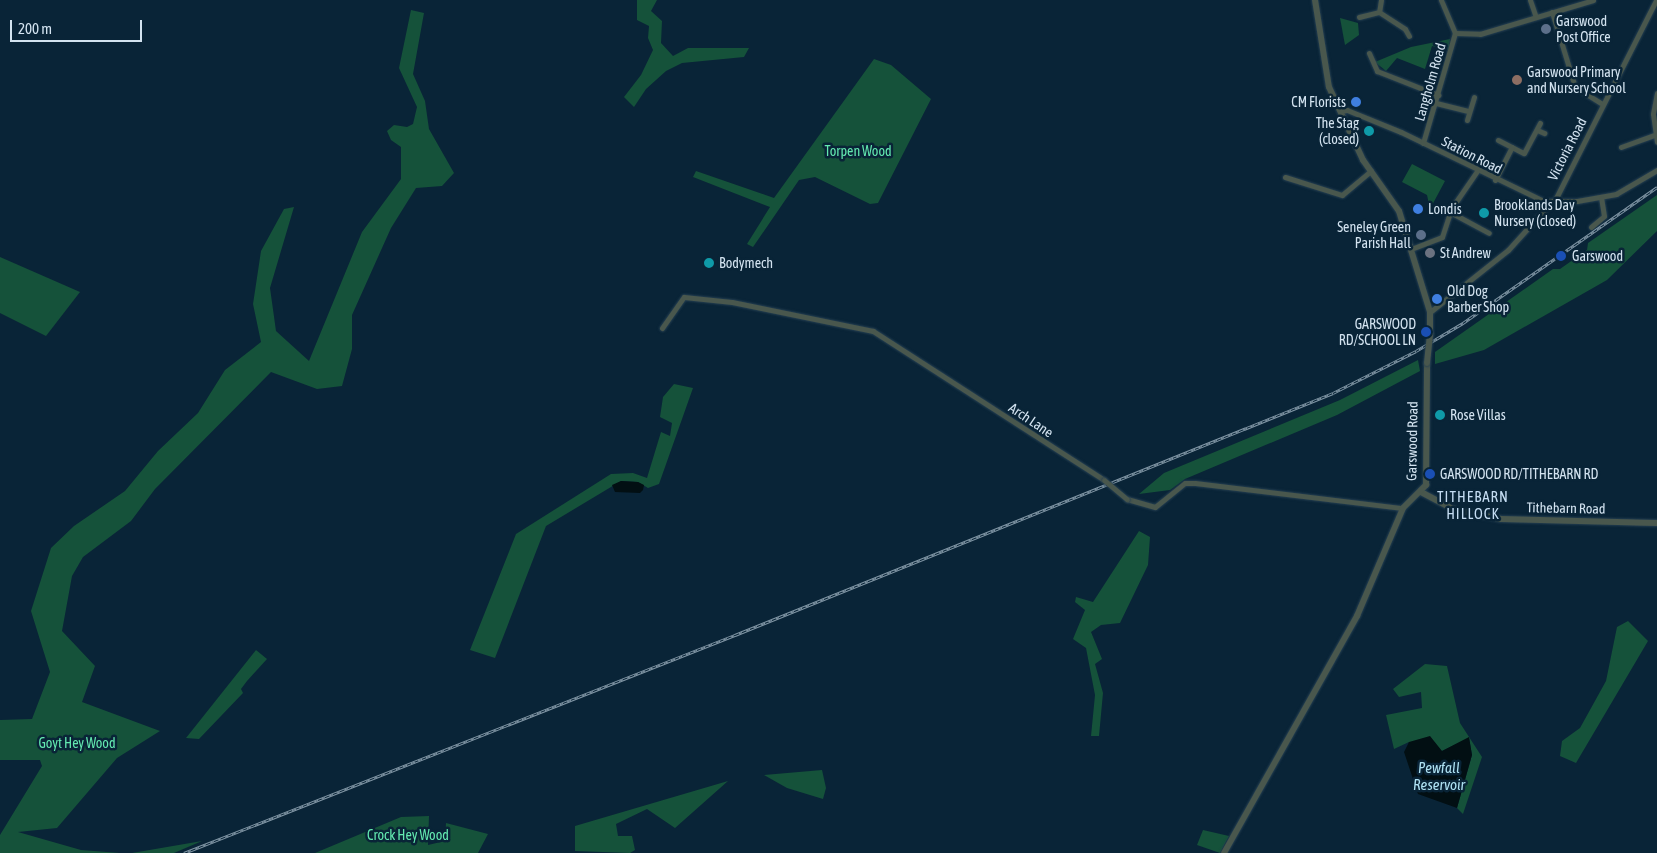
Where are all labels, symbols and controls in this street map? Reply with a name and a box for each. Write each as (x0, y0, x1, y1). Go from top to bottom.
scale bar (12, 10, 145, 42)
place label: Garswood Post Office (1556, 13, 1611, 46)
text: 200 m (18, 20, 52, 37)
marker: Garswood Post Office (1540, 23, 1552, 35)
street label: Langholm Road (1411, 41, 1449, 123)
place label: Garswood Primary and Nursery School (1527, 64, 1626, 96)
marker: Garswood Primary and Nursery School (1511, 74, 1523, 86)
place label: CM Florists (1291, 94, 1346, 110)
marker: CM Florists (1350, 96, 1362, 108)
place label: The Stag (closed) (1316, 115, 1359, 148)
street label: Victoria Road (1544, 115, 1590, 183)
marker: The Stag (closed) (1363, 125, 1375, 137)
street label: Station Road (1439, 133, 1505, 177)
park label: Torpen Wood (824, 143, 892, 159)
place label: Brooklands Day Nursery (closed) (1494, 197, 1576, 230)
place label: Londis (1428, 201, 1462, 217)
marker: Londis (1412, 203, 1424, 215)
marker: Brooklands Day Nursery (closed) (1478, 207, 1490, 219)
place label: Seneley Green Parish Hall (1337, 219, 1411, 252)
marker: Seneley Green Parish Hall (1415, 229, 1427, 241)
place label: St Andrew (1440, 245, 1491, 261)
marker: St Andrew (1424, 247, 1436, 259)
place label: Garswood (1572, 248, 1623, 264)
marker: Garswood (1554, 249, 1568, 263)
place label: Bodymech (719, 255, 773, 271)
marker: Bodymech (703, 257, 715, 269)
place label: Old Dog Barber Shop (1447, 283, 1509, 316)
marker: Old Dog Barber Shop (1431, 293, 1443, 305)
place label: GARSWOOD RD/SCHOOL LN (1339, 316, 1416, 348)
marker: GARSWOOD RD/SCHOOL LN (1420, 326, 1432, 338)
street label: Arch Lane (1006, 399, 1056, 441)
street label: Garswood Road (1403, 401, 1421, 481)
place label: Rose Villas (1450, 407, 1506, 423)
marker: Rose Villas (1434, 409, 1446, 421)
place label: GARSWOOD RD/TITHEBARN RD (1440, 466, 1598, 482)
marker: GARSWOOD RD/TITHEBARN RD (1424, 468, 1436, 480)
district label: TITHEBARN HILLOCK (1436, 487, 1510, 522)
street label: Tithebarn Road (1526, 499, 1606, 517)
park label: Goyt Hey Wood (38, 735, 116, 751)
water label: Pewfall Reservoir (1413, 758, 1465, 793)
park label: Crock Hey Wood (367, 827, 449, 843)

